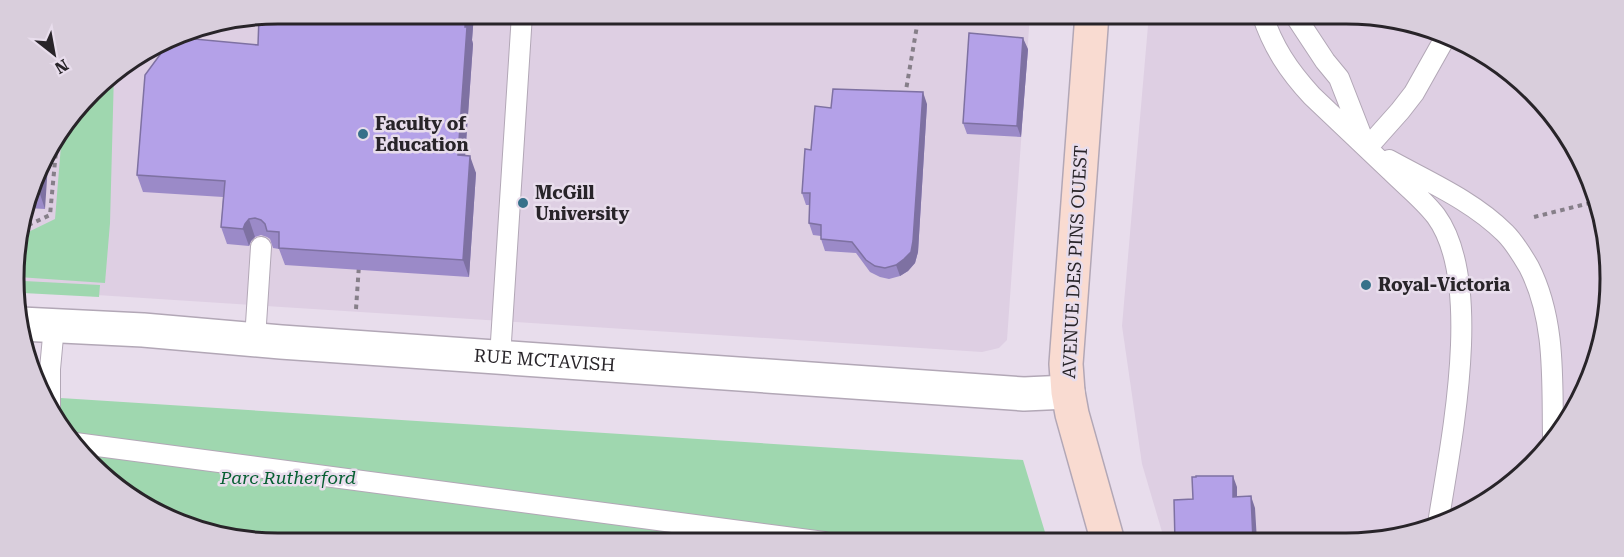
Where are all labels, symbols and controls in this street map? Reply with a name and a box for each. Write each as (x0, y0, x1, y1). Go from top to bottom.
north arrow (24, 24, 84, 84)
text: N (51, 55, 72, 78)
place label: Faculty of Education (375, 113, 469, 155)
marker: Faculty of Education (356, 127, 370, 141)
street label: AVENUE DES PINS OUEST (1058, 145, 1091, 379)
place label: McGill University (535, 182, 629, 224)
marker: McGill University (516, 196, 530, 210)
place label: Royal-Victoria (1378, 274, 1510, 295)
marker: Royal-Victoria (1359, 278, 1373, 292)
street label: RUE MCTAVISH (473, 345, 616, 375)
park label: Parc Rutherford (219, 467, 356, 488)

